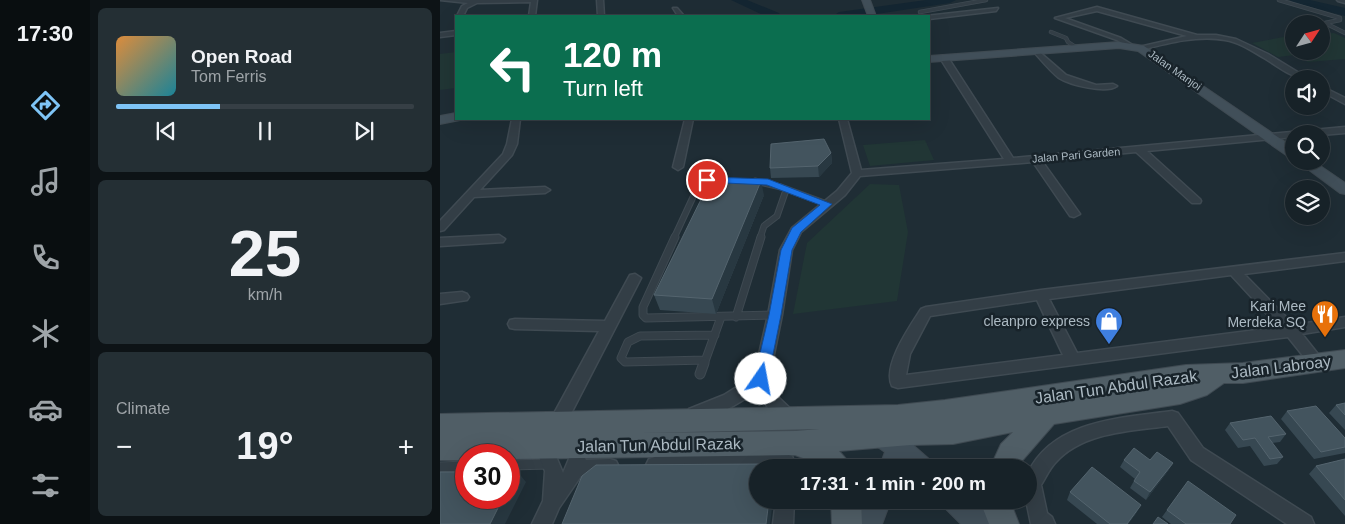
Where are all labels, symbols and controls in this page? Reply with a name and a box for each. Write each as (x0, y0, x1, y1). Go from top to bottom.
north arrow (1285, 15, 1330, 60)
map controls (1285, 15, 1330, 225)
text: 17:30 (17, 21, 73, 46)
icon: left (480, 35, 545, 100)
text: 120 m (563, 35, 662, 74)
text: Open Road (191, 46, 292, 67)
street label: Jalan Manjoi (1146, 47, 1204, 93)
text: Tom Ferris (191, 68, 267, 85)
button: sound (1285, 70, 1330, 115)
text: Turn left (563, 76, 643, 101)
icon: directions (28, 88, 63, 123)
icon: previous (152, 117, 180, 145)
icon: pause (251, 117, 279, 145)
icon: next (350, 117, 378, 145)
button: search (1285, 125, 1330, 170)
street label: Jalan Pari Garden (1031, 145, 1121, 165)
pin (686, 159, 728, 201)
icon: music (28, 164, 63, 199)
icon: arrive (693, 166, 721, 194)
button: layers (1285, 180, 1330, 225)
text: 25 (229, 217, 301, 290)
icon: phone (28, 240, 63, 275)
text: km/h (248, 286, 282, 303)
place label: Kari Mee Merdeka SQ (1227, 298, 1306, 330)
restaurant icon: Kari Mee Merdeka SQ (1310, 299, 1340, 338)
shop icon: cleanpro express (1094, 306, 1124, 345)
place label: cleanpro express (983, 313, 1090, 329)
icon: climate (28, 316, 63, 351)
position arrow (734, 352, 786, 404)
street label: Jalan Labroay (1230, 352, 1332, 382)
street label: Jalan Tun Abdul Razak (1034, 367, 1199, 407)
icon: car (28, 392, 63, 427)
text: Climate (116, 400, 170, 417)
text: 19° (236, 425, 294, 467)
text: − (116, 431, 132, 462)
text: + (398, 431, 414, 462)
street label: Jalan Tun Abdul Razak (577, 435, 742, 455)
speed limit sign: 30 (455, 444, 520, 509)
icon: filters (28, 468, 63, 503)
text: 17:31 · 1 min · 200 m (800, 473, 986, 494)

